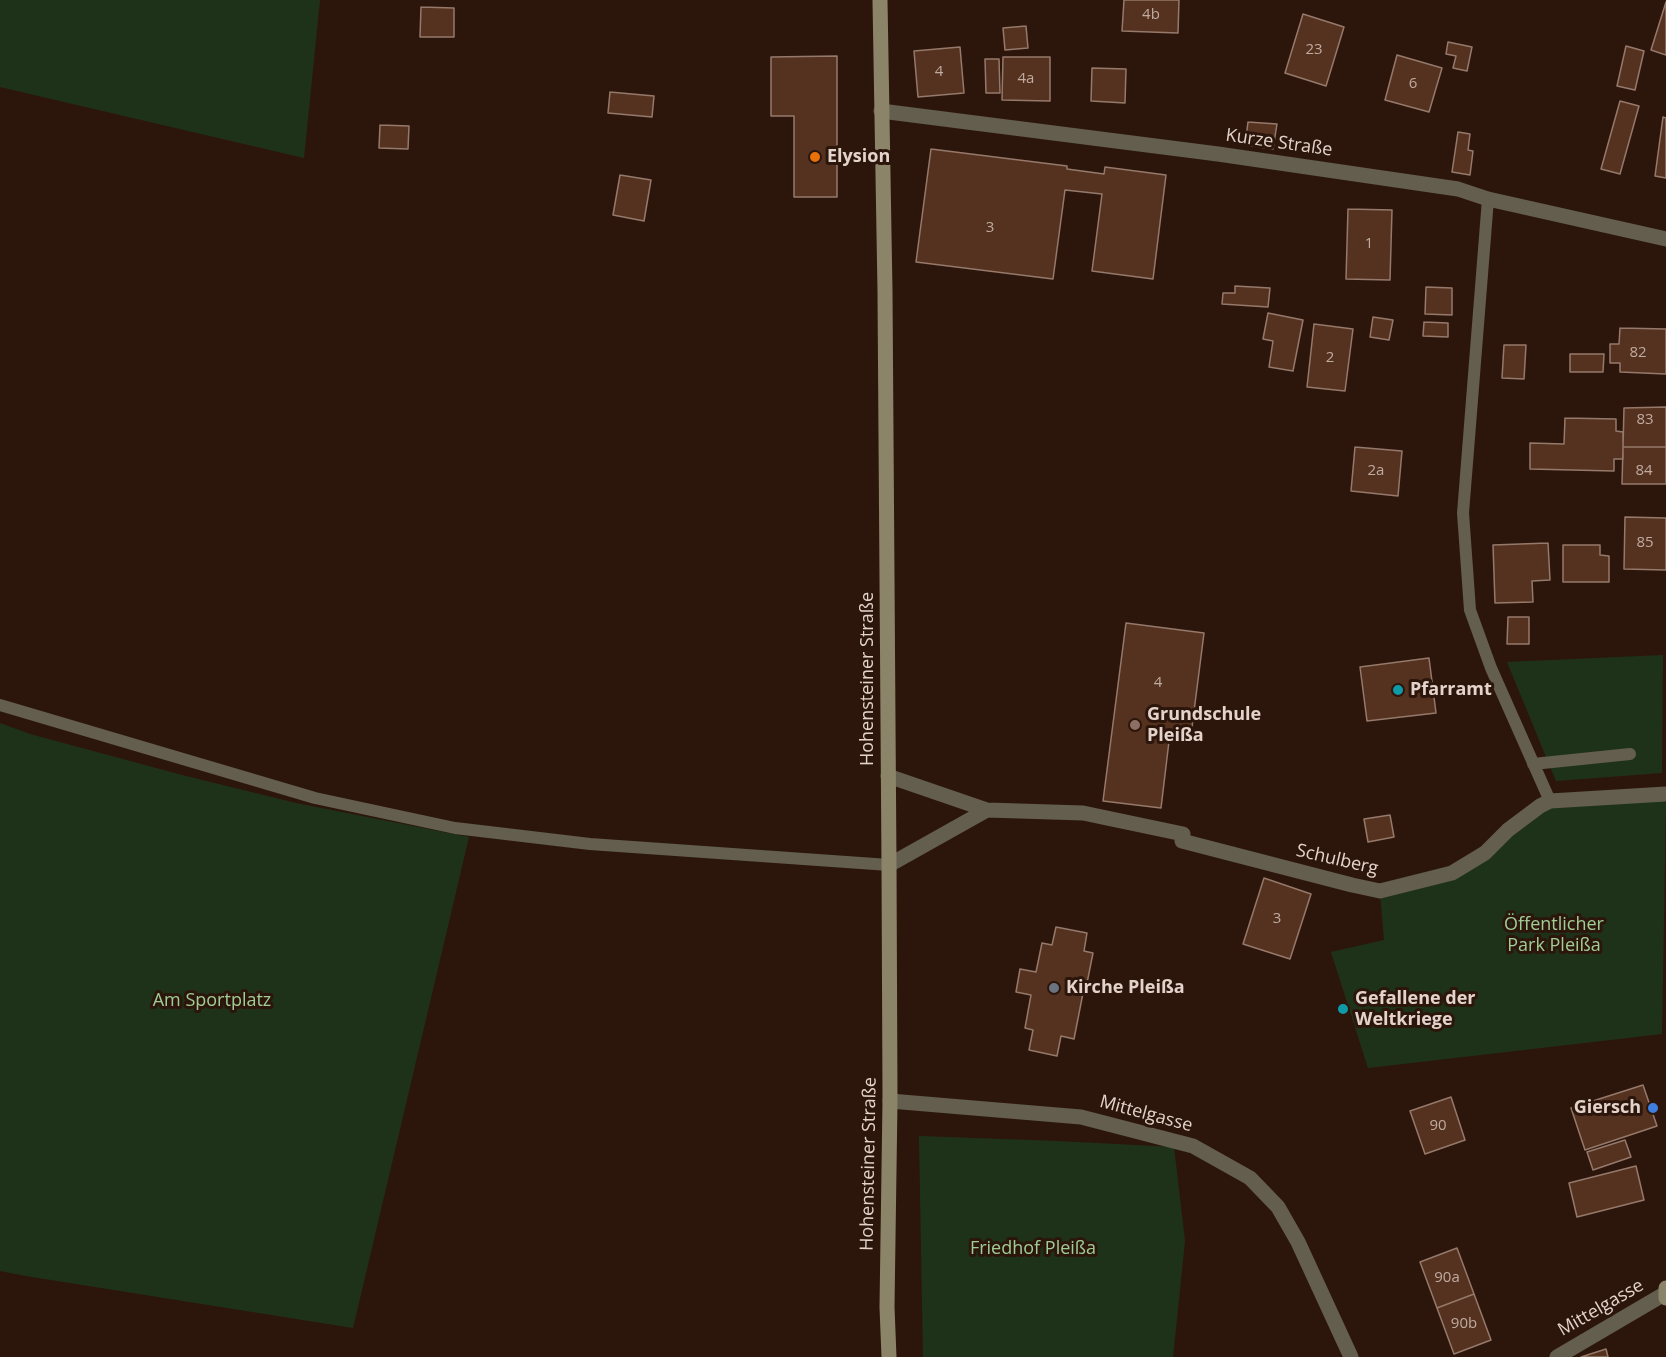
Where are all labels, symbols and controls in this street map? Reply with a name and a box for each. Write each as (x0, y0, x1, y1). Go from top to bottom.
house number: 4b (1142, 6, 1160, 24)
house number: 23 (1305, 41, 1323, 59)
house number: 4 (935, 63, 943, 81)
house number: 4a (1018, 70, 1034, 88)
house number: 6 (1409, 75, 1417, 93)
street label: Kurze Straße (1224, 125, 1334, 161)
place label: Elysion (827, 146, 890, 168)
marker: Elysion (808, 150, 822, 164)
house number: 3 (986, 219, 994, 237)
house number: 1 (1365, 235, 1373, 253)
house number: 82 (1629, 344, 1647, 362)
house number: 2 (1326, 349, 1334, 367)
house number: 83 (1636, 411, 1654, 429)
house number: 2a (1368, 462, 1384, 480)
house number: 84 (1635, 462, 1653, 480)
house number: 85 (1636, 534, 1654, 552)
street label: Hohensteiner Straße (857, 592, 879, 766)
house number: 4 (1154, 674, 1162, 692)
place label: Pfarramt (1410, 679, 1492, 701)
marker: Pfarramt (1391, 683, 1405, 697)
place label: Grundschule Pleißa (1147, 704, 1261, 746)
marker: Grundschule Pleißa (1128, 718, 1142, 732)
street label: Schulberg (1294, 840, 1380, 880)
house number: 3 (1273, 910, 1281, 928)
park label: Öffentlicher Park Pleißa (1504, 914, 1604, 956)
place label: Kirche Pleißa (1066, 977, 1185, 999)
marker: Kirche Pleißa (1047, 981, 1061, 995)
place label: Gefallene der Weltkriege (1355, 988, 1475, 1030)
park label: Am Sportplatz (153, 990, 271, 1012)
marker: Gefallene der Weltkriege (1336, 1002, 1350, 1016)
street label: Hohensteiner Straße (857, 1077, 881, 1251)
street label: Mittelgasse (1097, 1091, 1195, 1137)
place label: Giersch (1574, 1097, 1641, 1119)
marker: Giersch (1646, 1101, 1660, 1115)
house number: 90 (1429, 1117, 1447, 1135)
park label: Friedhof Pleißa (970, 1238, 1096, 1260)
house number: 90a (1434, 1269, 1460, 1287)
street label: Mittelgasse (1554, 1275, 1648, 1341)
house number: 90b (1451, 1315, 1477, 1333)

